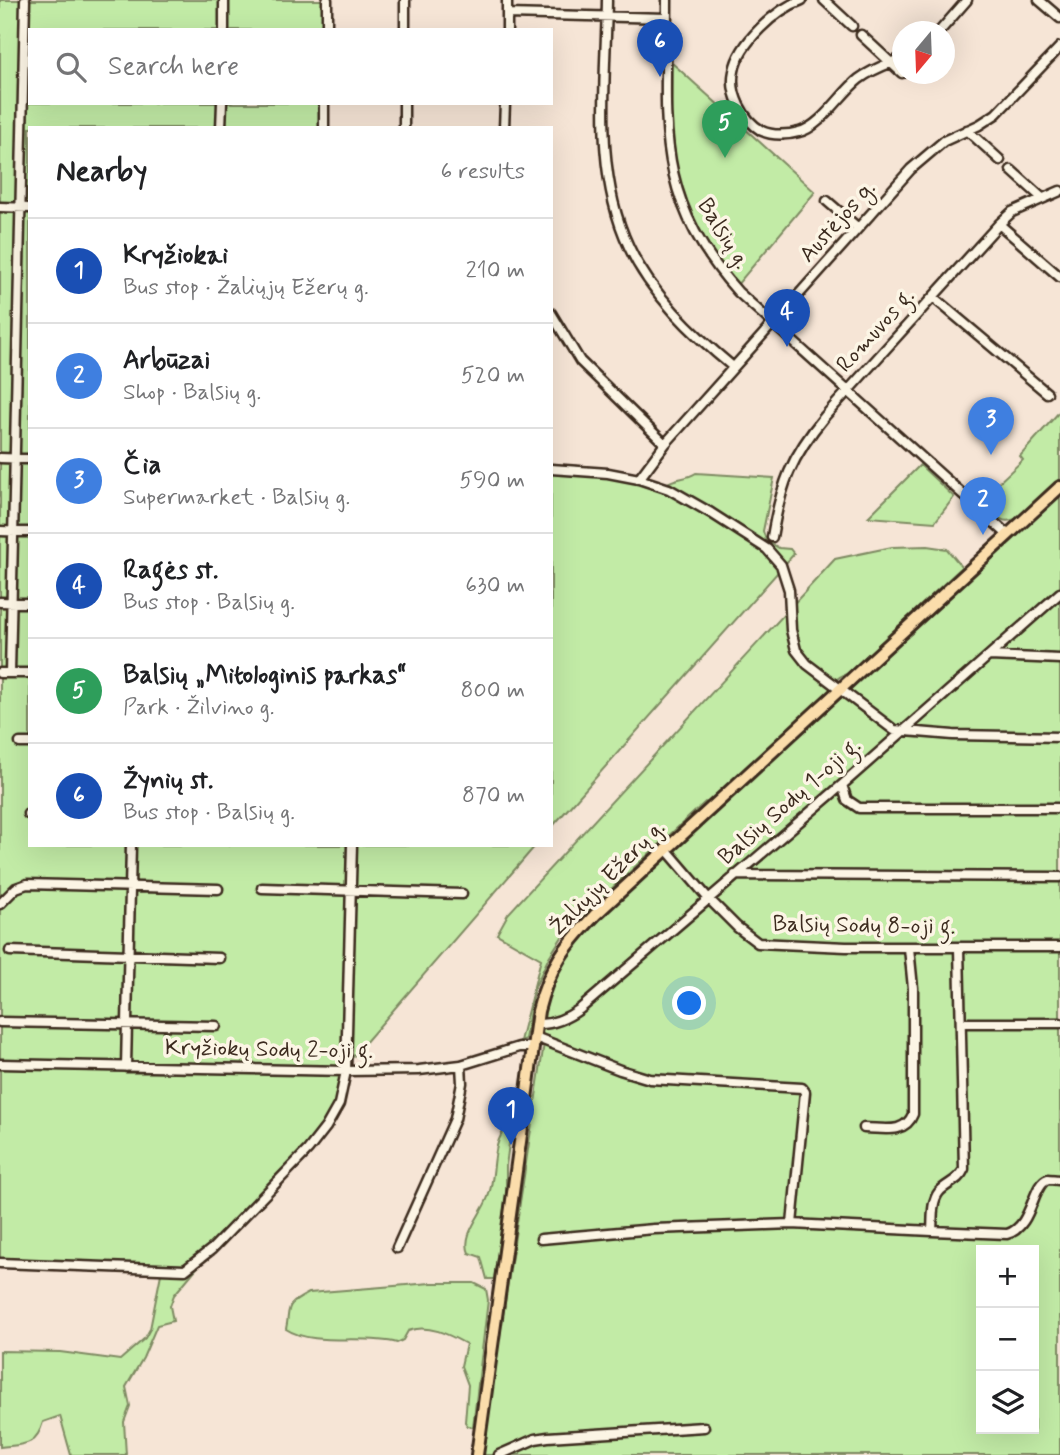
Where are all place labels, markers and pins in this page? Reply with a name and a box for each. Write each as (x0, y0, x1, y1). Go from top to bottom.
pin: 6 (637, 19, 683, 77)
pin: 5 (702, 100, 748, 158)
pin: 4 (764, 289, 810, 347)
pin: 3 (968, 397, 1014, 455)
pin: 2 (960, 477, 1006, 535)
pin: 1 (488, 1087, 534, 1145)

